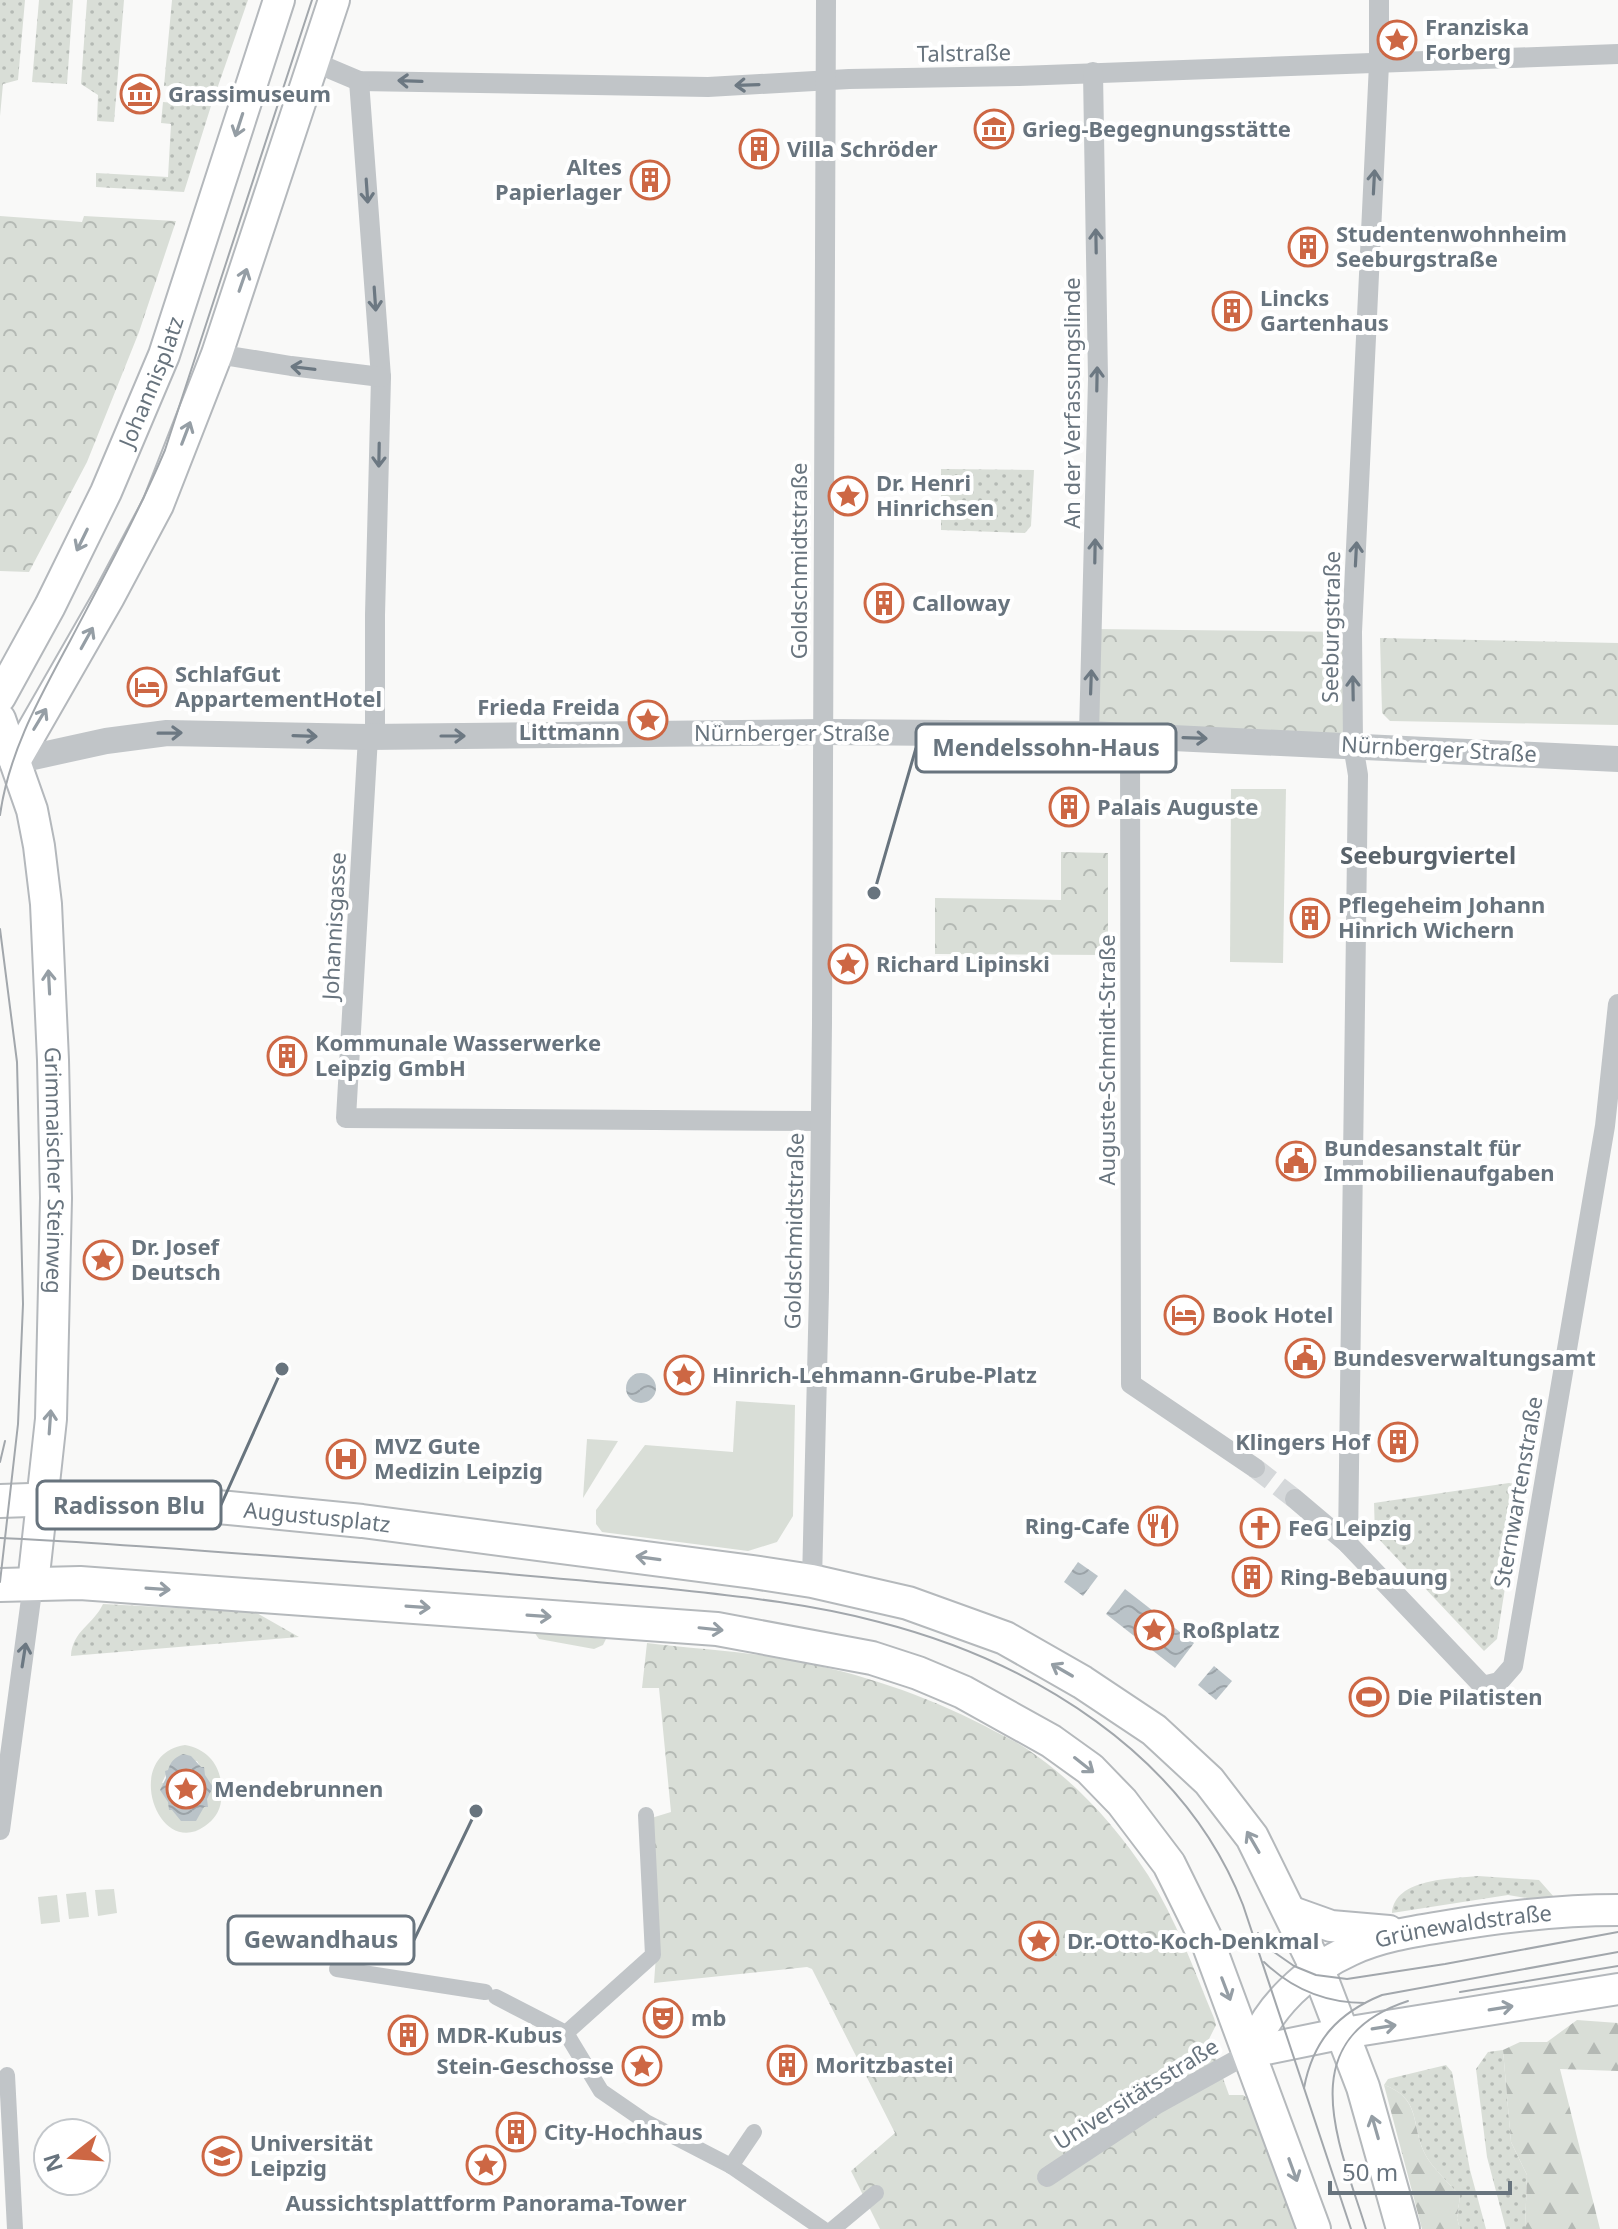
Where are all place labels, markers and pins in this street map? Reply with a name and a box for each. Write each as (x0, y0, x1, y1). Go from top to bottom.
place label: Franziska Forberg (1425, 11, 1529, 66)
place icon: Franziska Forberg (1376, 19, 1418, 61)
museum icon: Grassimuseum (119, 73, 161, 115)
place label: Grassimuseum (168, 78, 331, 108)
museum icon: Grieg-Begegnungsstätte (973, 108, 1015, 150)
place label: Grieg-Begegnungsstätte (1022, 113, 1291, 143)
building icon: Villa Schröder (738, 128, 780, 170)
place label: Villa Schröder (787, 133, 938, 163)
place label: Altes Papierlager (495, 151, 622, 206)
building icon: Altes Papierlager (629, 159, 671, 201)
place label: Studentenwohnheim Seeburgstraße (1336, 218, 1567, 273)
building icon: Studentenwohnheim Seeburgstraße (1287, 226, 1329, 268)
place label: Lincks Gartenhaus (1260, 282, 1389, 337)
building icon: Lincks Gartenhaus (1211, 290, 1253, 332)
place label: Dr. Henri Hinrichsen (876, 467, 994, 522)
place icon: Dr. Henri Hinrichsen (827, 475, 869, 517)
building icon: Calloway (863, 582, 905, 624)
place label: Calloway (912, 587, 1011, 617)
place label: SchlafGut AppartementHotel (175, 658, 382, 713)
hotel icon: SchlafGut AppartementHotel (126, 666, 168, 708)
place label: Frieda Freida Littmann (477, 691, 620, 746)
place icon: Frieda Freida Littmann (627, 699, 669, 741)
callout: Mendelssohn-Haus (916, 724, 1176, 772)
building icon: Palais Auguste (1048, 786, 1090, 828)
place label: Palais Auguste (1097, 791, 1258, 821)
place label: Pflegeheim Johann Hinrich Wichern (1338, 889, 1545, 944)
building icon: Pflegeheim Johann Hinrich Wichern (1289, 897, 1331, 939)
place icon: Richard Lipinski (827, 943, 869, 985)
place label: Richard Lipinski (876, 948, 1050, 978)
place label: Kommunale Wasserwerke Leipzig GmbH (315, 1027, 601, 1082)
building icon: Kommunale Wasserwerke Leipzig GmbH (266, 1035, 308, 1077)
place label: Bundesanstalt für Immobilienaufgaben (1324, 1132, 1555, 1187)
public building icon: Bundesanstalt für Immobilienaufgaben (1275, 1140, 1317, 1182)
place label: Dr. Josef Deutsch (131, 1231, 221, 1286)
place icon: Dr. Josef Deutsch (82, 1239, 124, 1281)
hotel icon: Book Hotel (1163, 1294, 1205, 1336)
place label: Book Hotel (1212, 1299, 1333, 1329)
public building icon: Bundesverwaltungsamt (1284, 1337, 1326, 1379)
place label: Bundesverwaltungsamt (1333, 1342, 1596, 1372)
place icon: Hinrich-Lehmann-Grube-Platz (663, 1354, 705, 1396)
place label: Hinrich-Lehmann-Grube-Platz (712, 1359, 1037, 1389)
building icon: Klingers Hof (1377, 1421, 1419, 1463)
place label: Klingers Hof (1235, 1426, 1371, 1456)
place label: MVZ Gute Medizin Leipzig (374, 1430, 543, 1485)
hospital icon: MVZ Gute Medizin Leipzig (325, 1438, 367, 1480)
callout: Radisson Blu (37, 1481, 221, 1529)
restaurant icon: Ring-Cafe (1137, 1505, 1179, 1547)
church icon: FeG Leipzig (1239, 1507, 1281, 1549)
place label: Ring-Cafe (1025, 1510, 1130, 1540)
place label: FeG Leipzig (1288, 1512, 1412, 1542)
building icon: Ring-Bebauung (1231, 1556, 1273, 1598)
place label: Ring-Bebauung (1280, 1561, 1448, 1591)
place icon: Roßplatz (1133, 1609, 1175, 1651)
place label: Roßplatz (1182, 1614, 1280, 1644)
sports icon: Die Pilatisten (1348, 1676, 1390, 1718)
place label: Die Pilatisten (1397, 1681, 1543, 1711)
place icon: Mendebrunnen (165, 1768, 207, 1810)
place label: Mendebrunnen (214, 1773, 383, 1803)
callout: Gewandhaus (228, 1916, 414, 1964)
place icon: Dr.-Otto-Koch-Denkmal (1018, 1920, 1060, 1962)
place label: Dr.-Otto-Koch-Denkmal (1067, 1925, 1319, 1955)
theatre icon: mb (642, 1997, 684, 2039)
place label: mb (691, 2002, 726, 2032)
building icon: MDR-Kubus (387, 2014, 429, 2056)
place label: MDR-Kubus (436, 2019, 562, 2049)
building icon: Moritzbastei (766, 2044, 808, 2086)
place icon: Stein-Geschosse (621, 2045, 663, 2087)
place label: Moritzbastei (815, 2049, 954, 2079)
place label: Stein-Geschosse (437, 2050, 614, 2080)
building icon: City-Hochhaus (495, 2111, 537, 2153)
place label: City-Hochhaus (544, 2116, 703, 2146)
place label: Universität Leipzig (250, 2127, 373, 2182)
school or university icon: Universität Leipzig (201, 2135, 243, 2177)
place icon: Aussichtsplattform Panorama-Tower (465, 2144, 507, 2186)
place label: Aussichtsplattform Panorama-Tower (286, 2187, 687, 2217)

